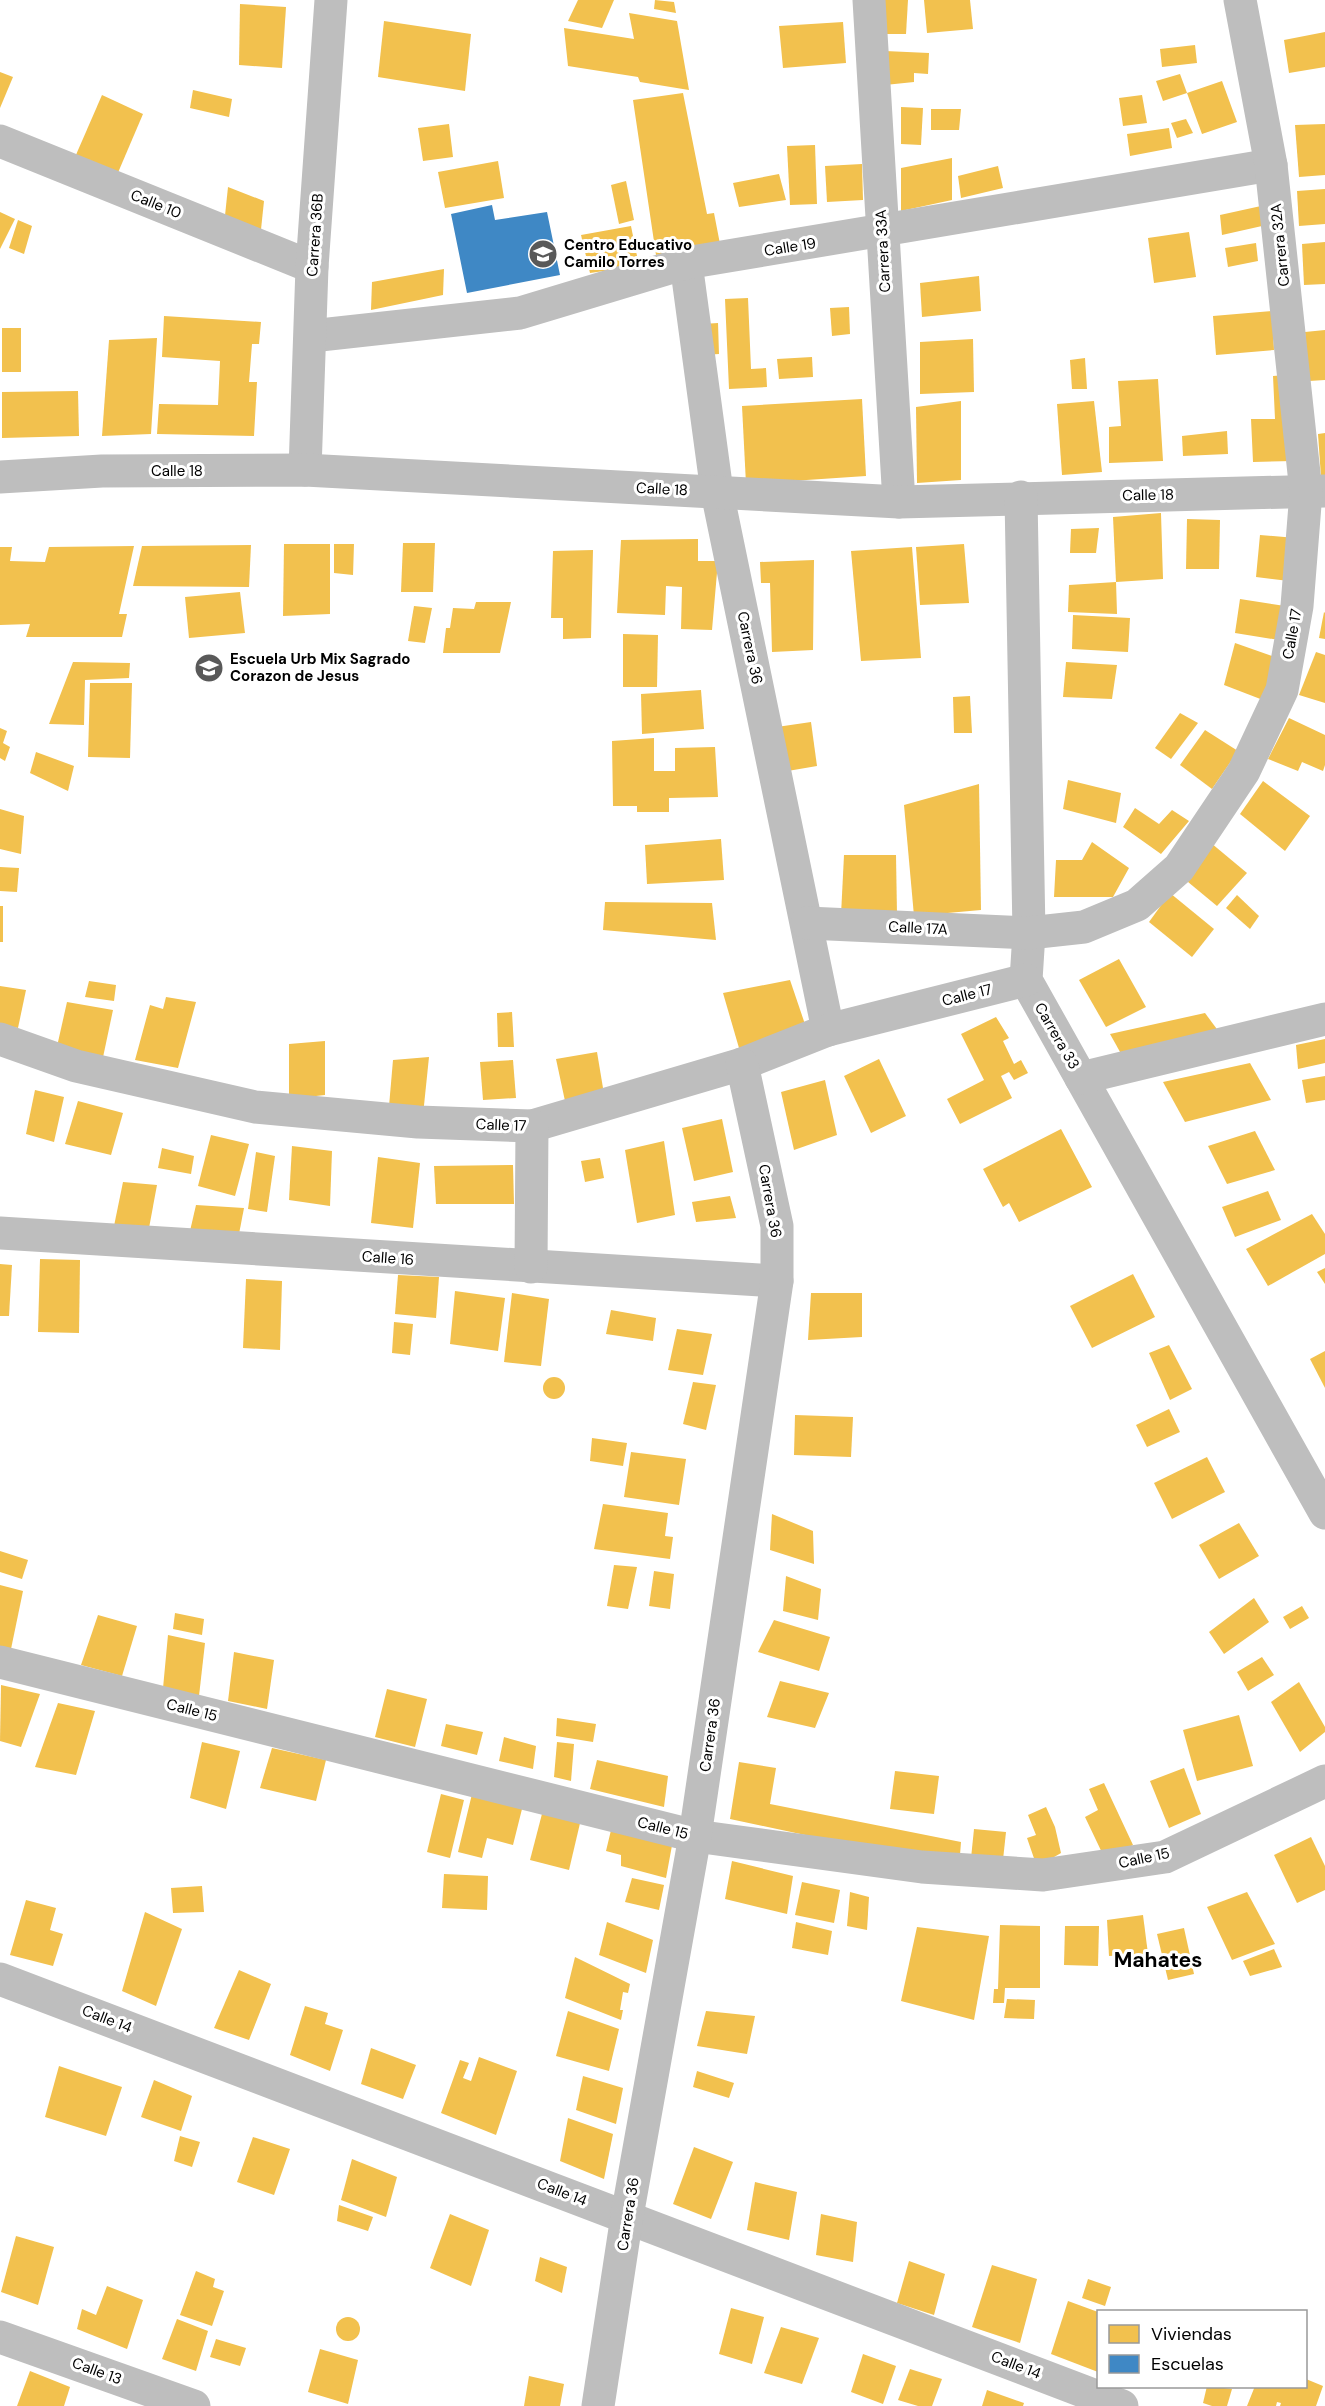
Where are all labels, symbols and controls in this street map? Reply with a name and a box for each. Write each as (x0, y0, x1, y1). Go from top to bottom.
street label: Calle 10 (128, 185, 184, 223)
street label: Carrera 36B (302, 193, 328, 277)
street label: Carrera 32A (1266, 202, 1294, 288)
street label: Carrera 33A (871, 209, 895, 293)
street label: Calle 19 (763, 233, 817, 261)
place label: Centro Educativo Camilo Torres (564, 235, 692, 272)
school or university icon: Centro Educativo Camilo Torres (527, 238, 559, 270)
street label: Calle 18 (151, 461, 203, 481)
street label: Calle 18 (636, 478, 688, 500)
street label: Calle 18 (1122, 485, 1174, 505)
street label: Calle 17 (1278, 607, 1306, 661)
street label: Carrera 36 (732, 610, 768, 686)
place label: Escuela Urb Mix Sagrado Corazon de Jesus (230, 649, 410, 686)
school or university icon: Escuela Urb Mix Sagrado Corazon de Jesus (193, 652, 225, 684)
street label: Calle 17A (888, 916, 948, 940)
street label: Calle 17 (940, 979, 994, 1011)
street label: Carrera 33 (1030, 999, 1084, 1073)
street label: Calle 17 (475, 1114, 527, 1136)
street label: Carrera 36 (754, 1163, 786, 1239)
street label: Calle 16 (361, 1246, 415, 1270)
street label: Calle 15 (164, 1694, 220, 1726)
street label: Carrera 36 (695, 1697, 725, 1773)
street label: Calle 15 (635, 1812, 691, 1844)
street label: Calle 15 (1117, 1843, 1171, 1873)
district label: Mahates (1114, 1946, 1202, 1974)
street label: Calle 14 (79, 2000, 135, 2038)
street label: Calle 14 (534, 2173, 590, 2211)
street label: Carrera 36 (612, 2176, 644, 2252)
legend (1097, 2310, 1307, 2388)
text: Viviendas (1151, 2322, 1232, 2346)
street label: Calle 14 (988, 2346, 1044, 2384)
text: Escuelas (1151, 2352, 1224, 2376)
street label: Calle 13 (69, 2353, 125, 2389)

